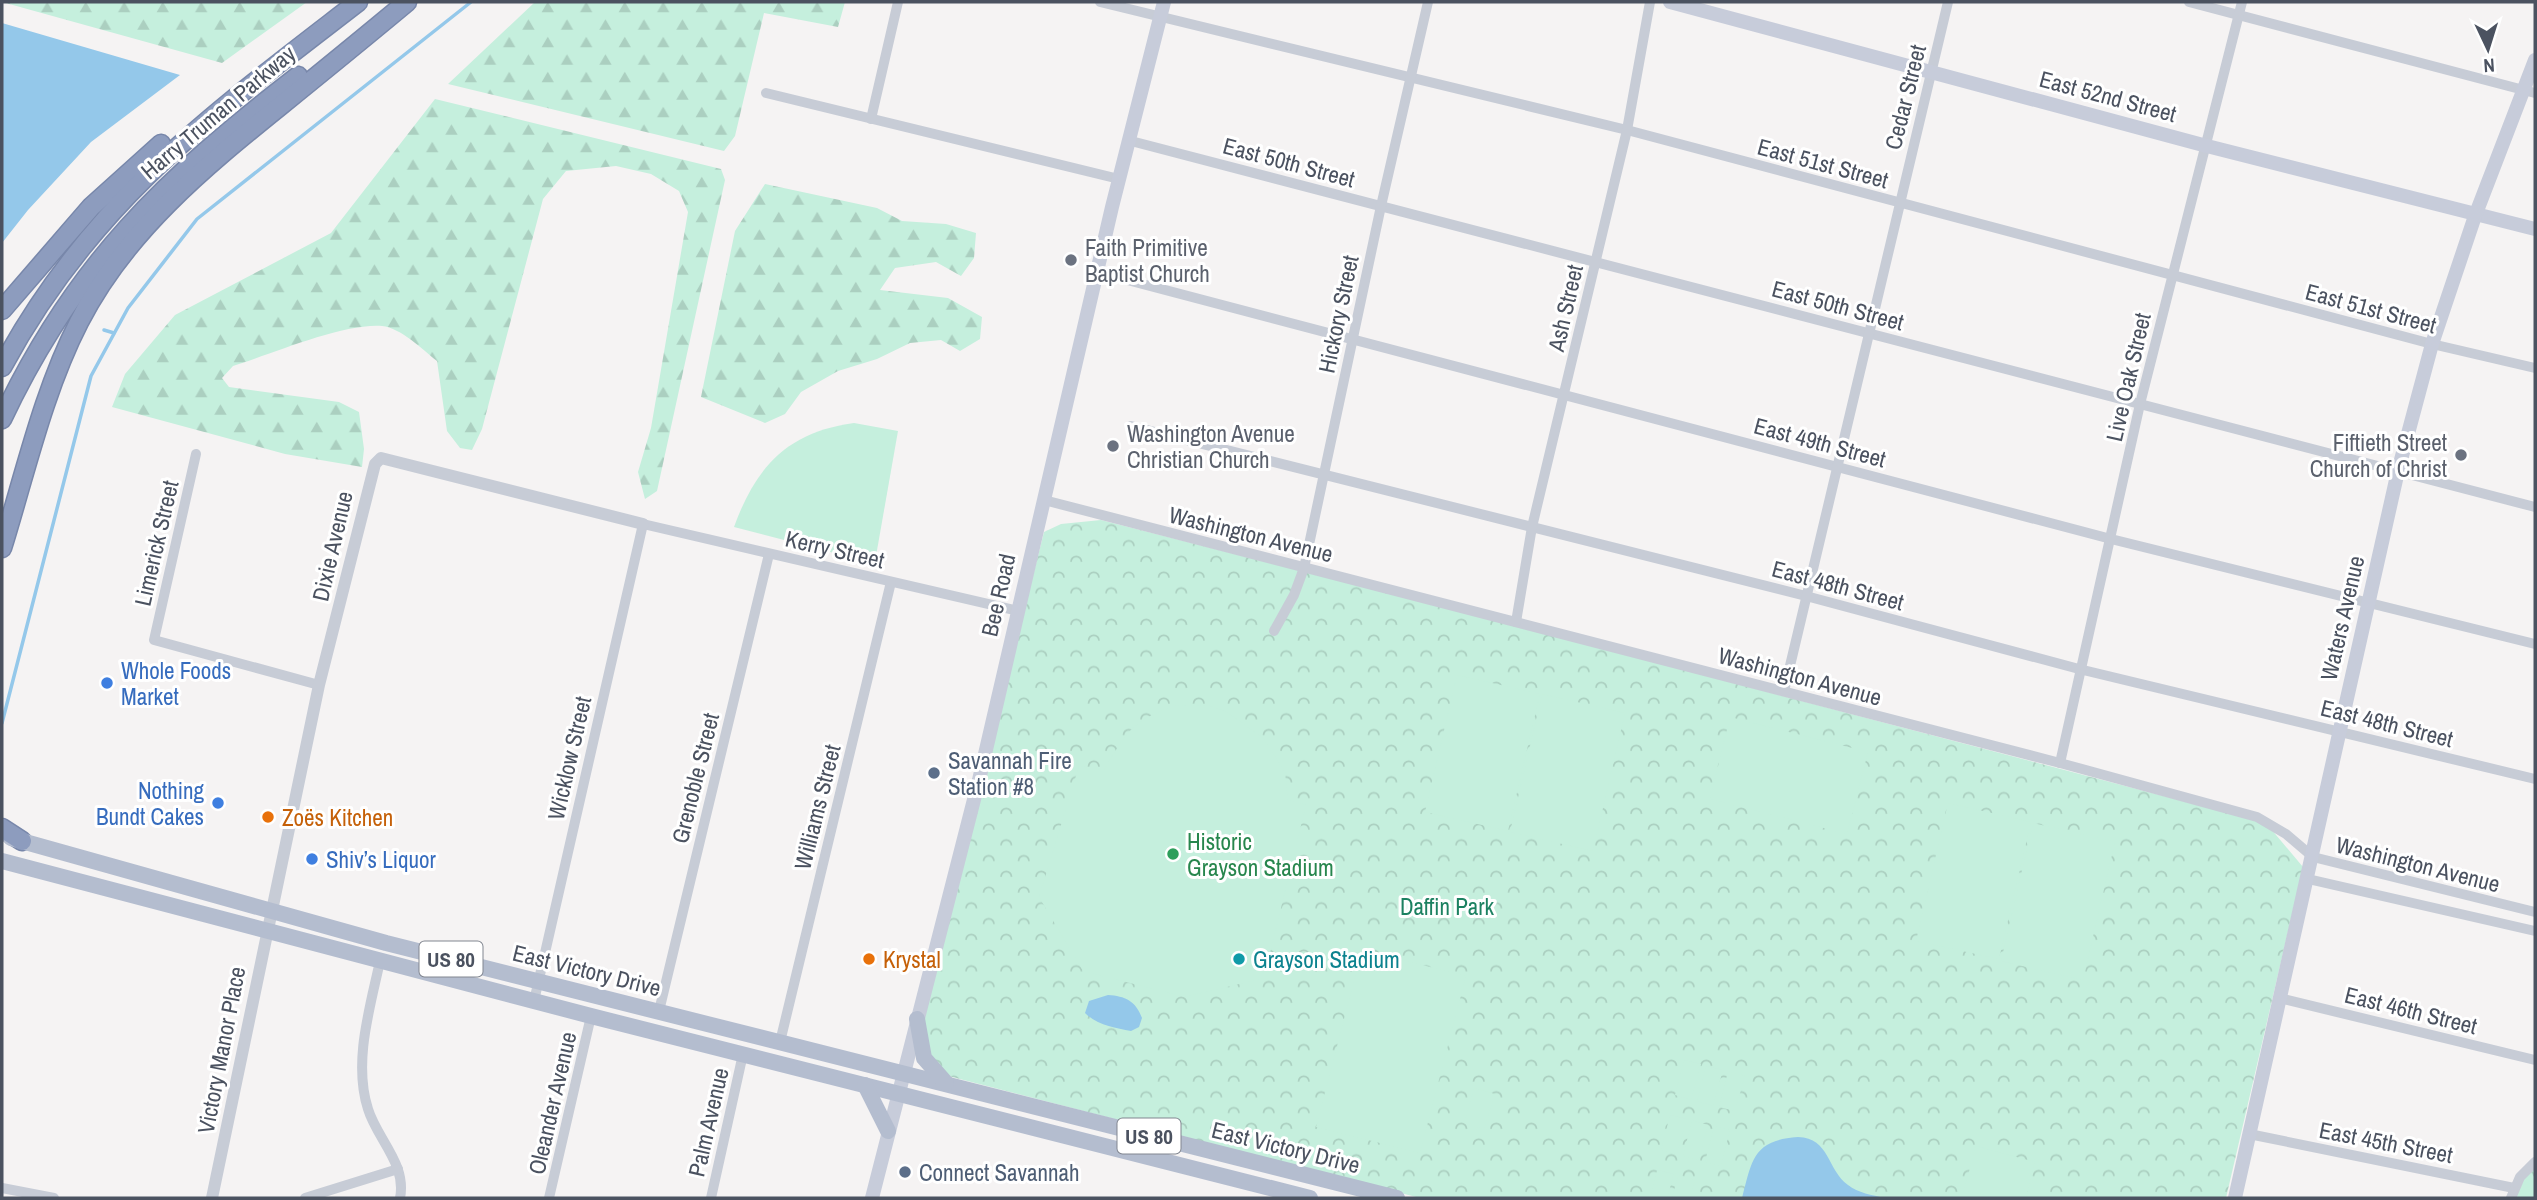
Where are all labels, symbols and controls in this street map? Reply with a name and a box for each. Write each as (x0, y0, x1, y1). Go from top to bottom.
north arrow (2453, 14, 2523, 84)
street label: Harry Truman Parkway (134, 38, 302, 186)
street label: Cedar Street (1877, 41, 1933, 153)
text: N (2483, 53, 2496, 79)
street label: East 52nd Street (2036, 63, 2180, 129)
street label: East 50th Street (1220, 130, 1358, 194)
street label: East 51st Street (1754, 131, 1892, 195)
place label: Faith Primitive Baptist Church (1085, 232, 1210, 289)
marker: Faith Primitive Baptist Church (1063, 252, 1079, 268)
street label: Hickory Street (1310, 252, 1366, 376)
street label: Ash Street (1540, 262, 1590, 355)
street label: East 50th Street (1769, 273, 1907, 337)
street label: East 51st Street (2302, 276, 2440, 340)
street label: Live Oak Street (2098, 310, 2158, 444)
street label: East 49th Street (1751, 410, 1889, 474)
place label: Washington Avenue Christian Church (1127, 418, 1295, 475)
place label: Fiftieth Street Church of Christ (2310, 427, 2447, 484)
marker: Washington Avenue Christian Church (1105, 438, 1121, 454)
marker: Fiftieth Street Church of Christ (2453, 447, 2469, 463)
street label: Limerick Street (127, 477, 185, 609)
street label: Dixie Avenue (304, 488, 360, 604)
street label: Washington Avenue (1166, 499, 1336, 569)
street label: Kerry Street (782, 523, 888, 575)
street label: Bee Road (973, 551, 1023, 639)
street label: East 48th Street (1769, 553, 1907, 617)
street label: Waters Avenue (2313, 553, 2371, 683)
street label: Washington Avenue (1715, 639, 1885, 713)
place label: Whole Foods Market (121, 655, 231, 712)
marker: Whole Foods Market (99, 675, 115, 691)
street label: East 48th Street (2318, 692, 2456, 754)
street label: Wicklow Street (540, 693, 598, 823)
street label: Grenoble Street (664, 710, 726, 846)
street label: Williams Street (786, 741, 848, 873)
place label: Savannah Fire Station #8 (948, 745, 1072, 802)
marker: Savannah Fire Station #8 (926, 765, 942, 781)
place label: Nothing Bundt Cakes (96, 775, 205, 832)
marker: Nothing Bundt Cakes (210, 795, 226, 811)
place label: Zoës Kitchen (282, 802, 393, 833)
marker: Zoës Kitchen (260, 809, 276, 825)
place label: Historic Grayson Stadium (1187, 826, 1334, 883)
street label: Washington Avenue (2333, 829, 2503, 899)
place label: Shiv’s Liquor (326, 844, 436, 875)
marker: Historic Grayson Stadium (1165, 846, 1181, 862)
marker: Shiv’s Liquor (304, 851, 320, 867)
park label: Daffin Park (1400, 891, 1495, 922)
street label: East Victory Drive (510, 937, 664, 1003)
road number: US 80 (420, 942, 482, 976)
place label: Krystal (883, 944, 941, 975)
place label: Grayson Stadium (1253, 944, 1400, 975)
marker: Krystal (861, 951, 877, 967)
marker: Grayson Stadium (1231, 951, 1247, 967)
street label: Victory Manor Place (190, 964, 252, 1136)
street label: East 46th Street (2342, 979, 2480, 1041)
street label: Oleander Avenue (521, 1029, 583, 1177)
street label: Palm Avenue (680, 1065, 736, 1179)
street label: East Victory Drive (1209, 1114, 1363, 1180)
street label: East 45th Street (2317, 1114, 2455, 1170)
road number: US 80 (1118, 1118, 1180, 1154)
place label: Connect Savannah (919, 1157, 1079, 1188)
marker: Connect Savannah (897, 1164, 913, 1180)

